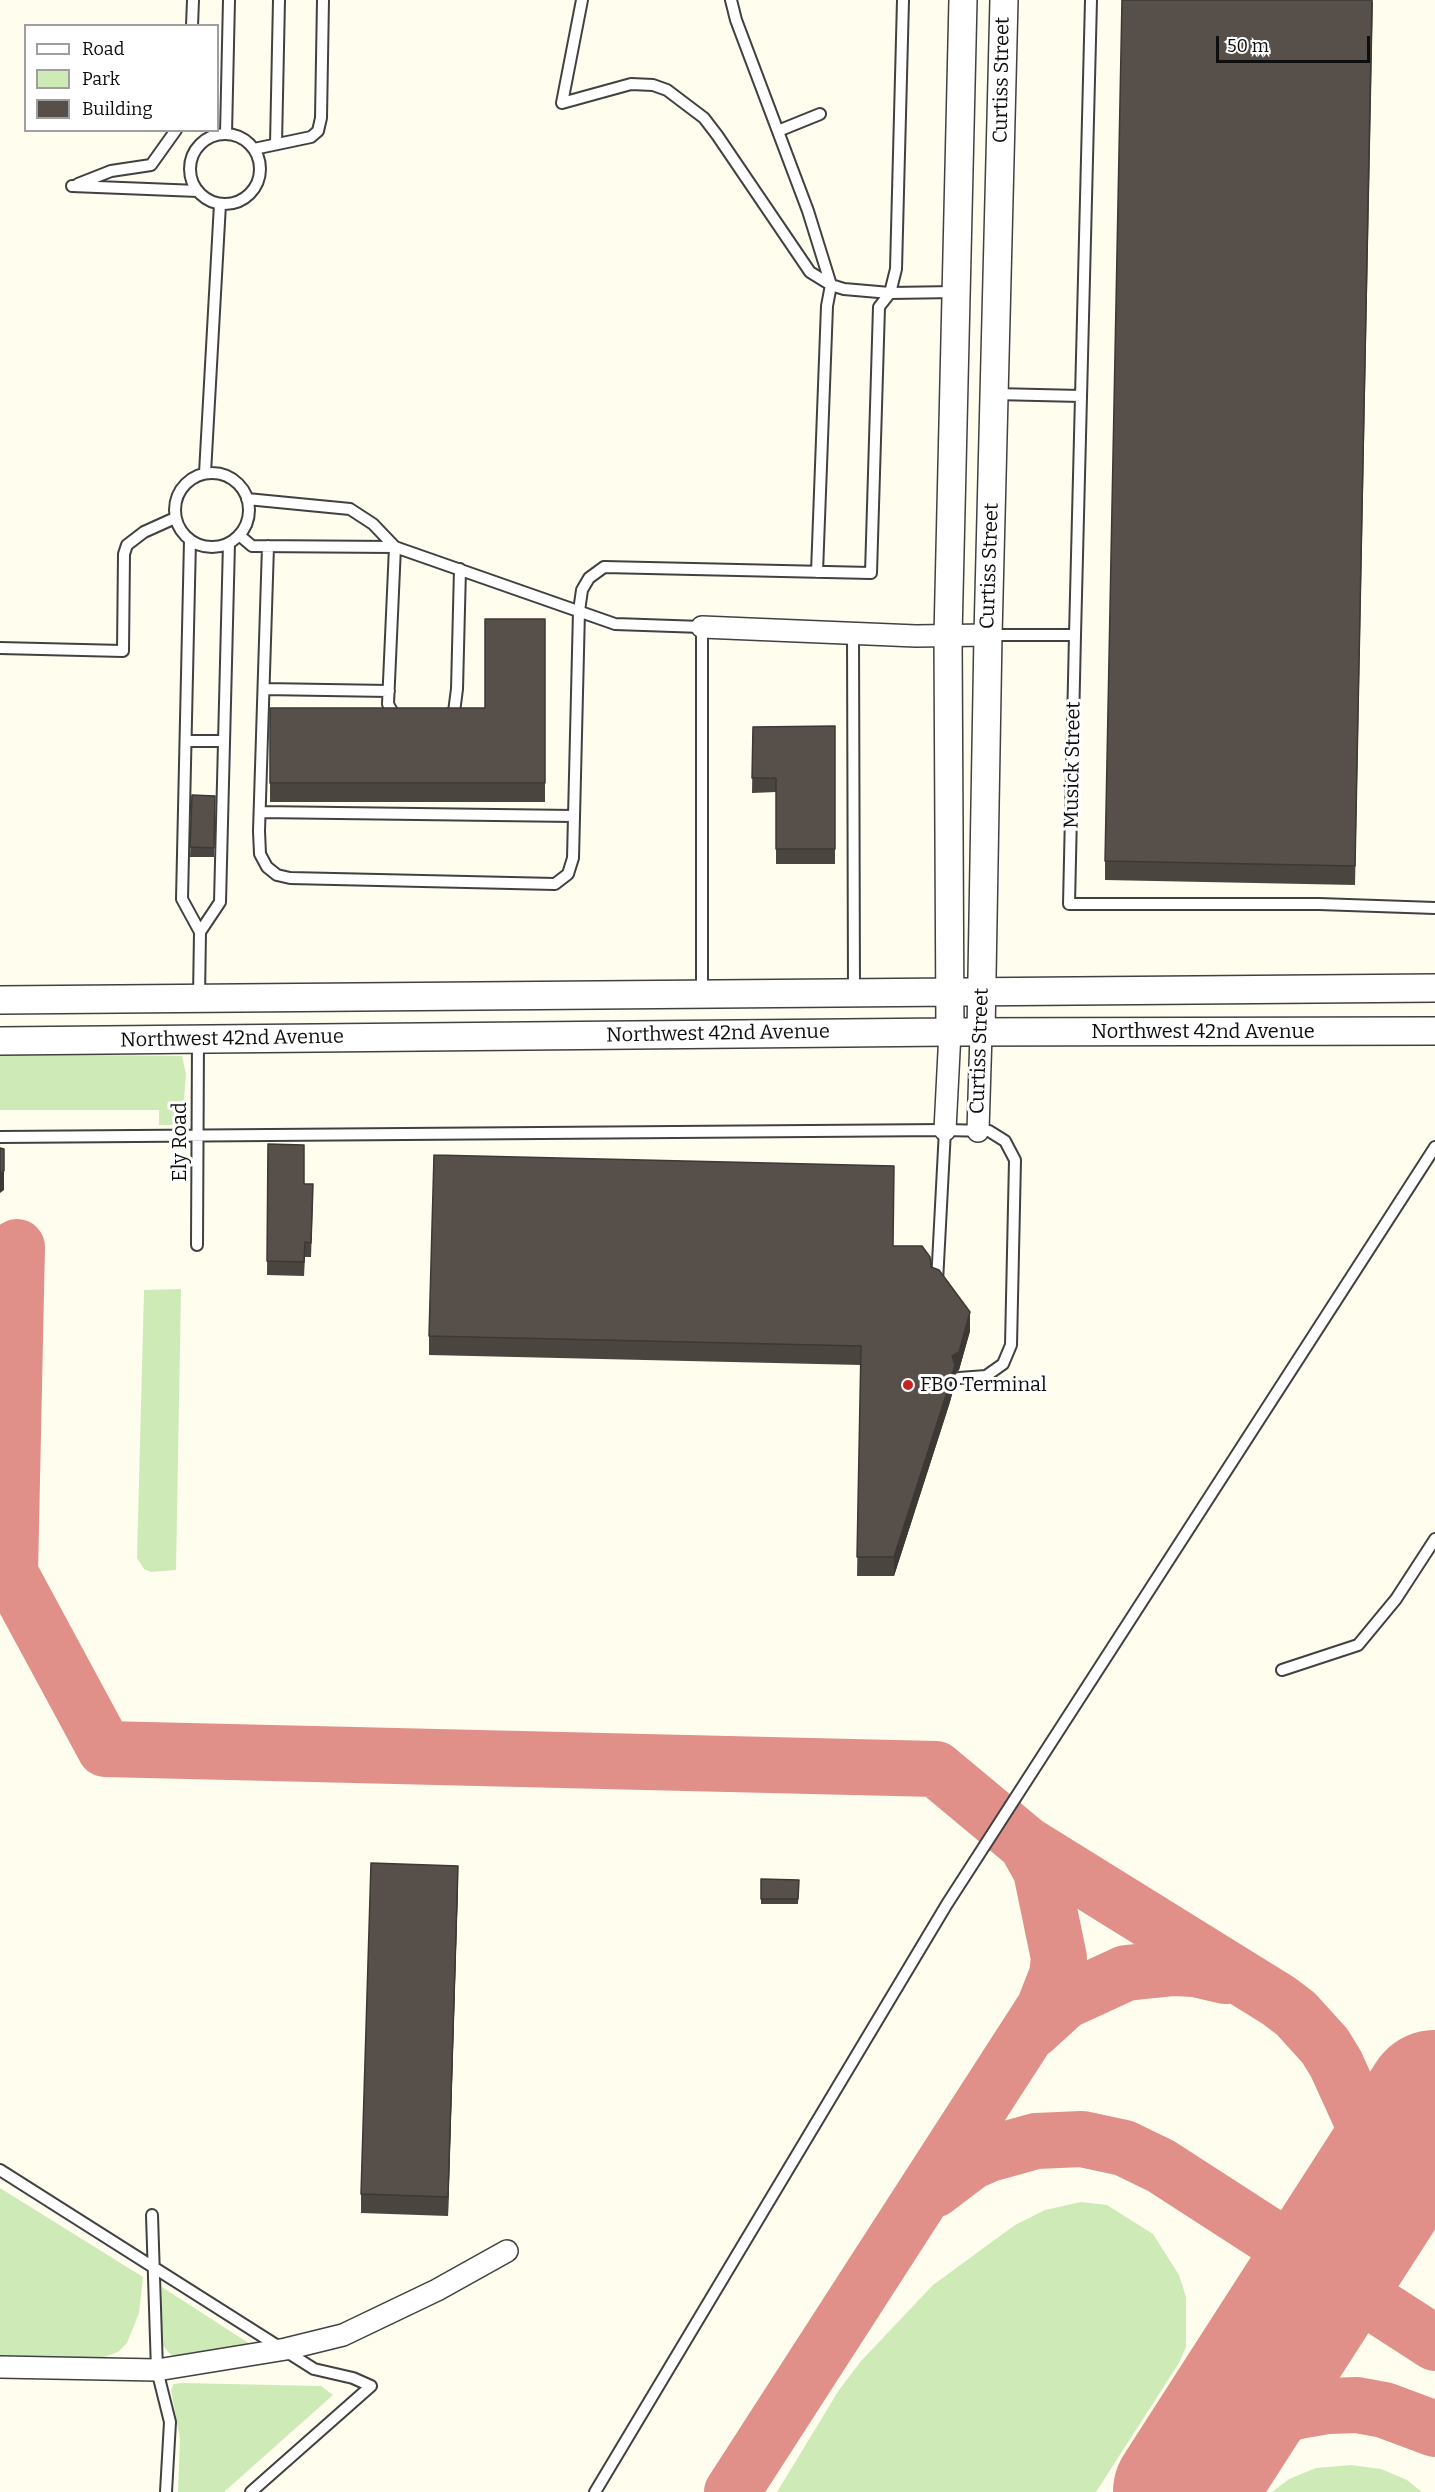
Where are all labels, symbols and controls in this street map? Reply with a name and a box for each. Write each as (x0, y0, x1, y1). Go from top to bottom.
street label: Curtiss Street (989, 17, 1015, 143)
legend (24, 24, 219, 132)
scale bar (1219, 24, 1374, 62)
text: 50 m (1227, 35, 1269, 57)
text: Road (82, 38, 124, 60)
text: Park (82, 68, 120, 90)
text: Building (82, 98, 153, 120)
street label: Curtiss Street (976, 502, 1004, 630)
street label: Musick Street (1060, 701, 1086, 829)
street label: Curtiss Street (966, 987, 994, 1115)
street label: Northwest 42nd Avenue (606, 1020, 830, 1048)
street label: Northwest 42nd Avenue (1091, 1020, 1315, 1044)
street label: Northwest 42nd Avenue (120, 1025, 344, 1053)
street label: Ely Road (168, 1102, 192, 1182)
place label: FBO Terminal (920, 1373, 1047, 1397)
marker: FBO Terminal (901, 1378, 915, 1392)

